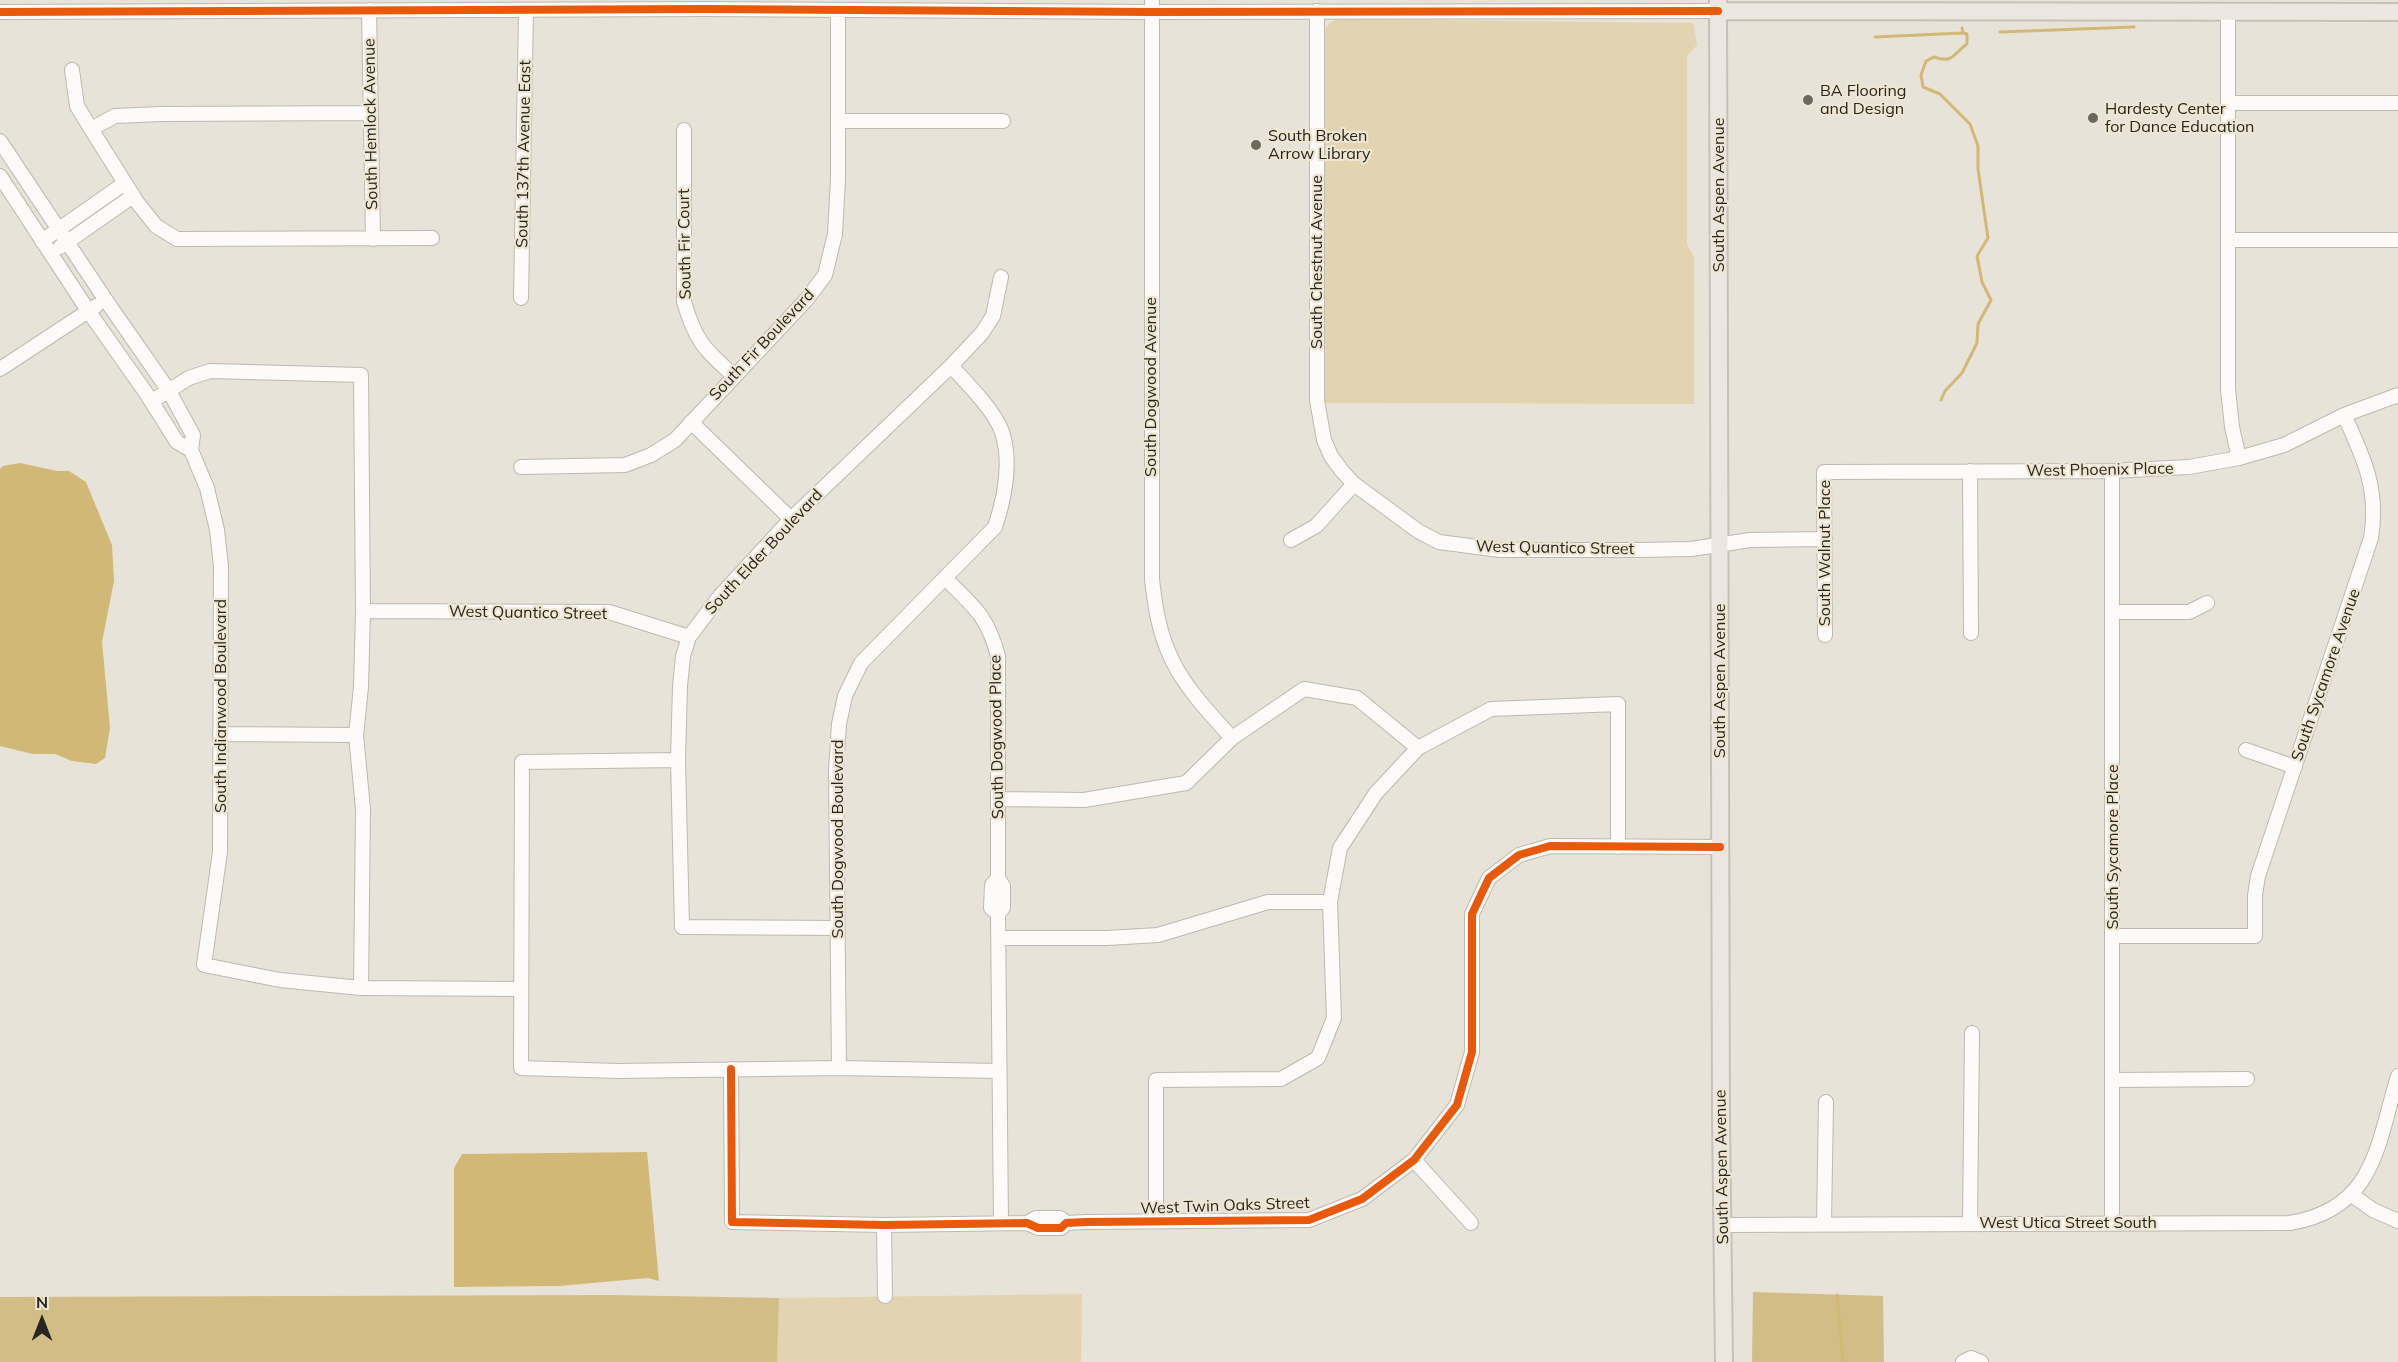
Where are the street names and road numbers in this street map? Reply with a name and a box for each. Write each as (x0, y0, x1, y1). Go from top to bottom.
street label: South Hemlock Avenue (360, 38, 382, 210)
street label: South 137th Avenue East (513, 60, 535, 248)
street label: South Aspen Avenue (1709, 118, 1729, 272)
street label: South Chestnut Avenue (1307, 175, 1327, 349)
street label: South Fir Court (674, 188, 696, 300)
street label: South Fir Boulevard (705, 285, 819, 405)
street label: South Dogwood Avenue (1141, 297, 1161, 477)
street label: West Phoenix Place (2026, 459, 2174, 481)
street label: South Walnut Place (1815, 480, 1835, 626)
street label: South Elder Boulevard (701, 486, 827, 618)
street label: West Quantico Street (1476, 537, 1634, 559)
street label: South Sycamore Avenue (2288, 586, 2364, 764)
street label: South Indianwood Boulevard (211, 599, 231, 813)
street label: West Quantico Street (449, 602, 607, 624)
street label: South Aspen Avenue (1710, 604, 1730, 758)
street label: South Dogwood Place (986, 655, 1008, 819)
street label: South Dogwood Boulevard (828, 740, 848, 938)
street label: South Sycamore Place (2103, 764, 2123, 930)
street label: South Aspen Avenue (1711, 1090, 1733, 1244)
street label: West Twin Oaks Street (1140, 1193, 1310, 1219)
street label: West Utica Street South (1979, 1213, 2157, 1233)

